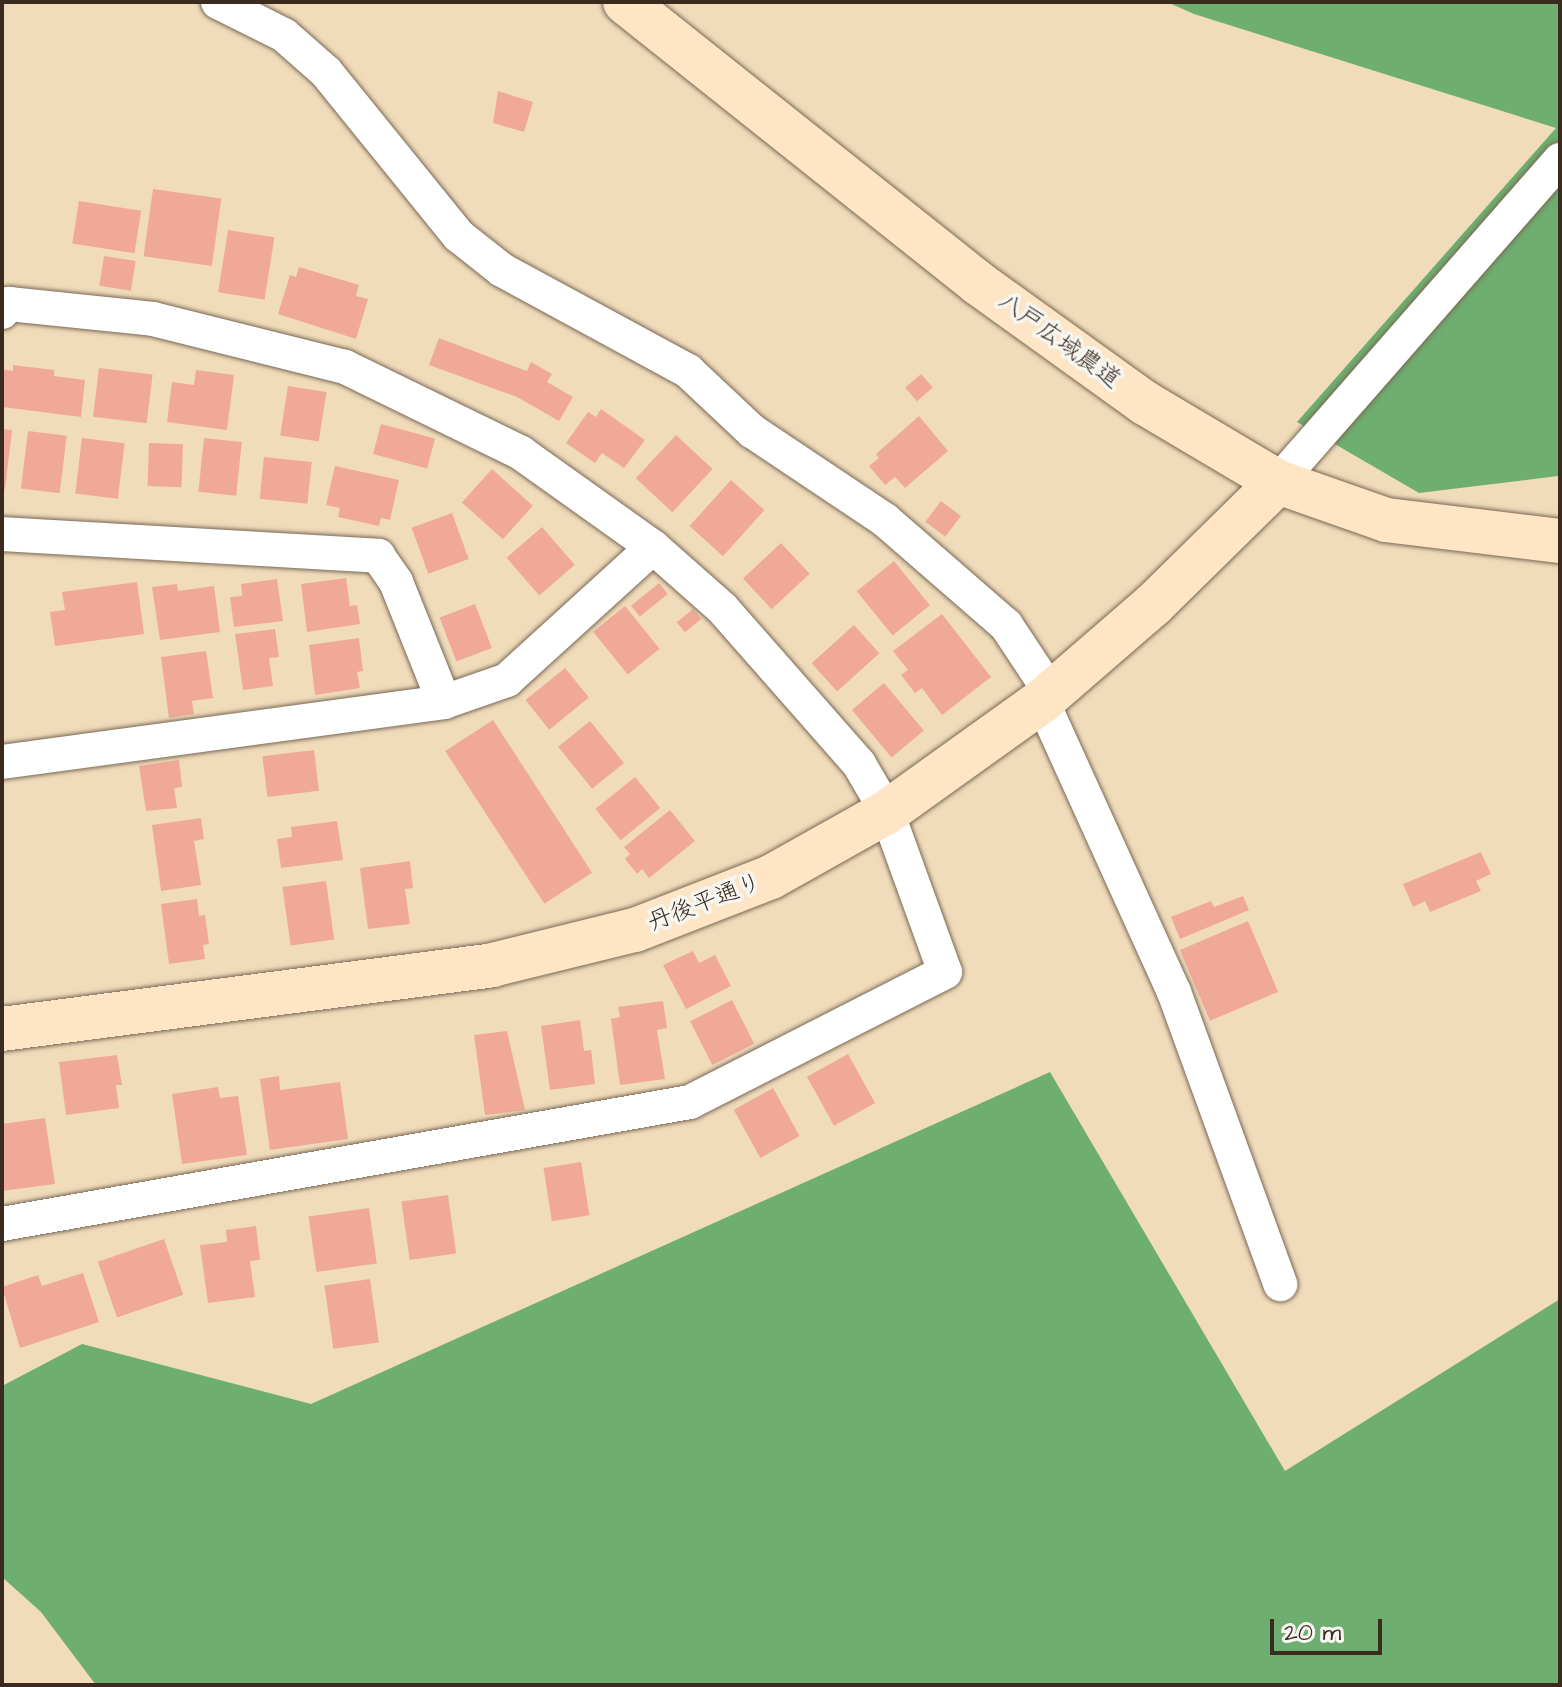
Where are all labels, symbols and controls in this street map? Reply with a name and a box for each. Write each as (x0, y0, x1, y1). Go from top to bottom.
street label: 八戸広域農道 (992, 287, 1126, 395)
street label: 丹後平通り (644, 868, 766, 938)
scale bar (1274, 1603, 1386, 1653)
text: 20 m (1284, 1616, 1341, 1650)

